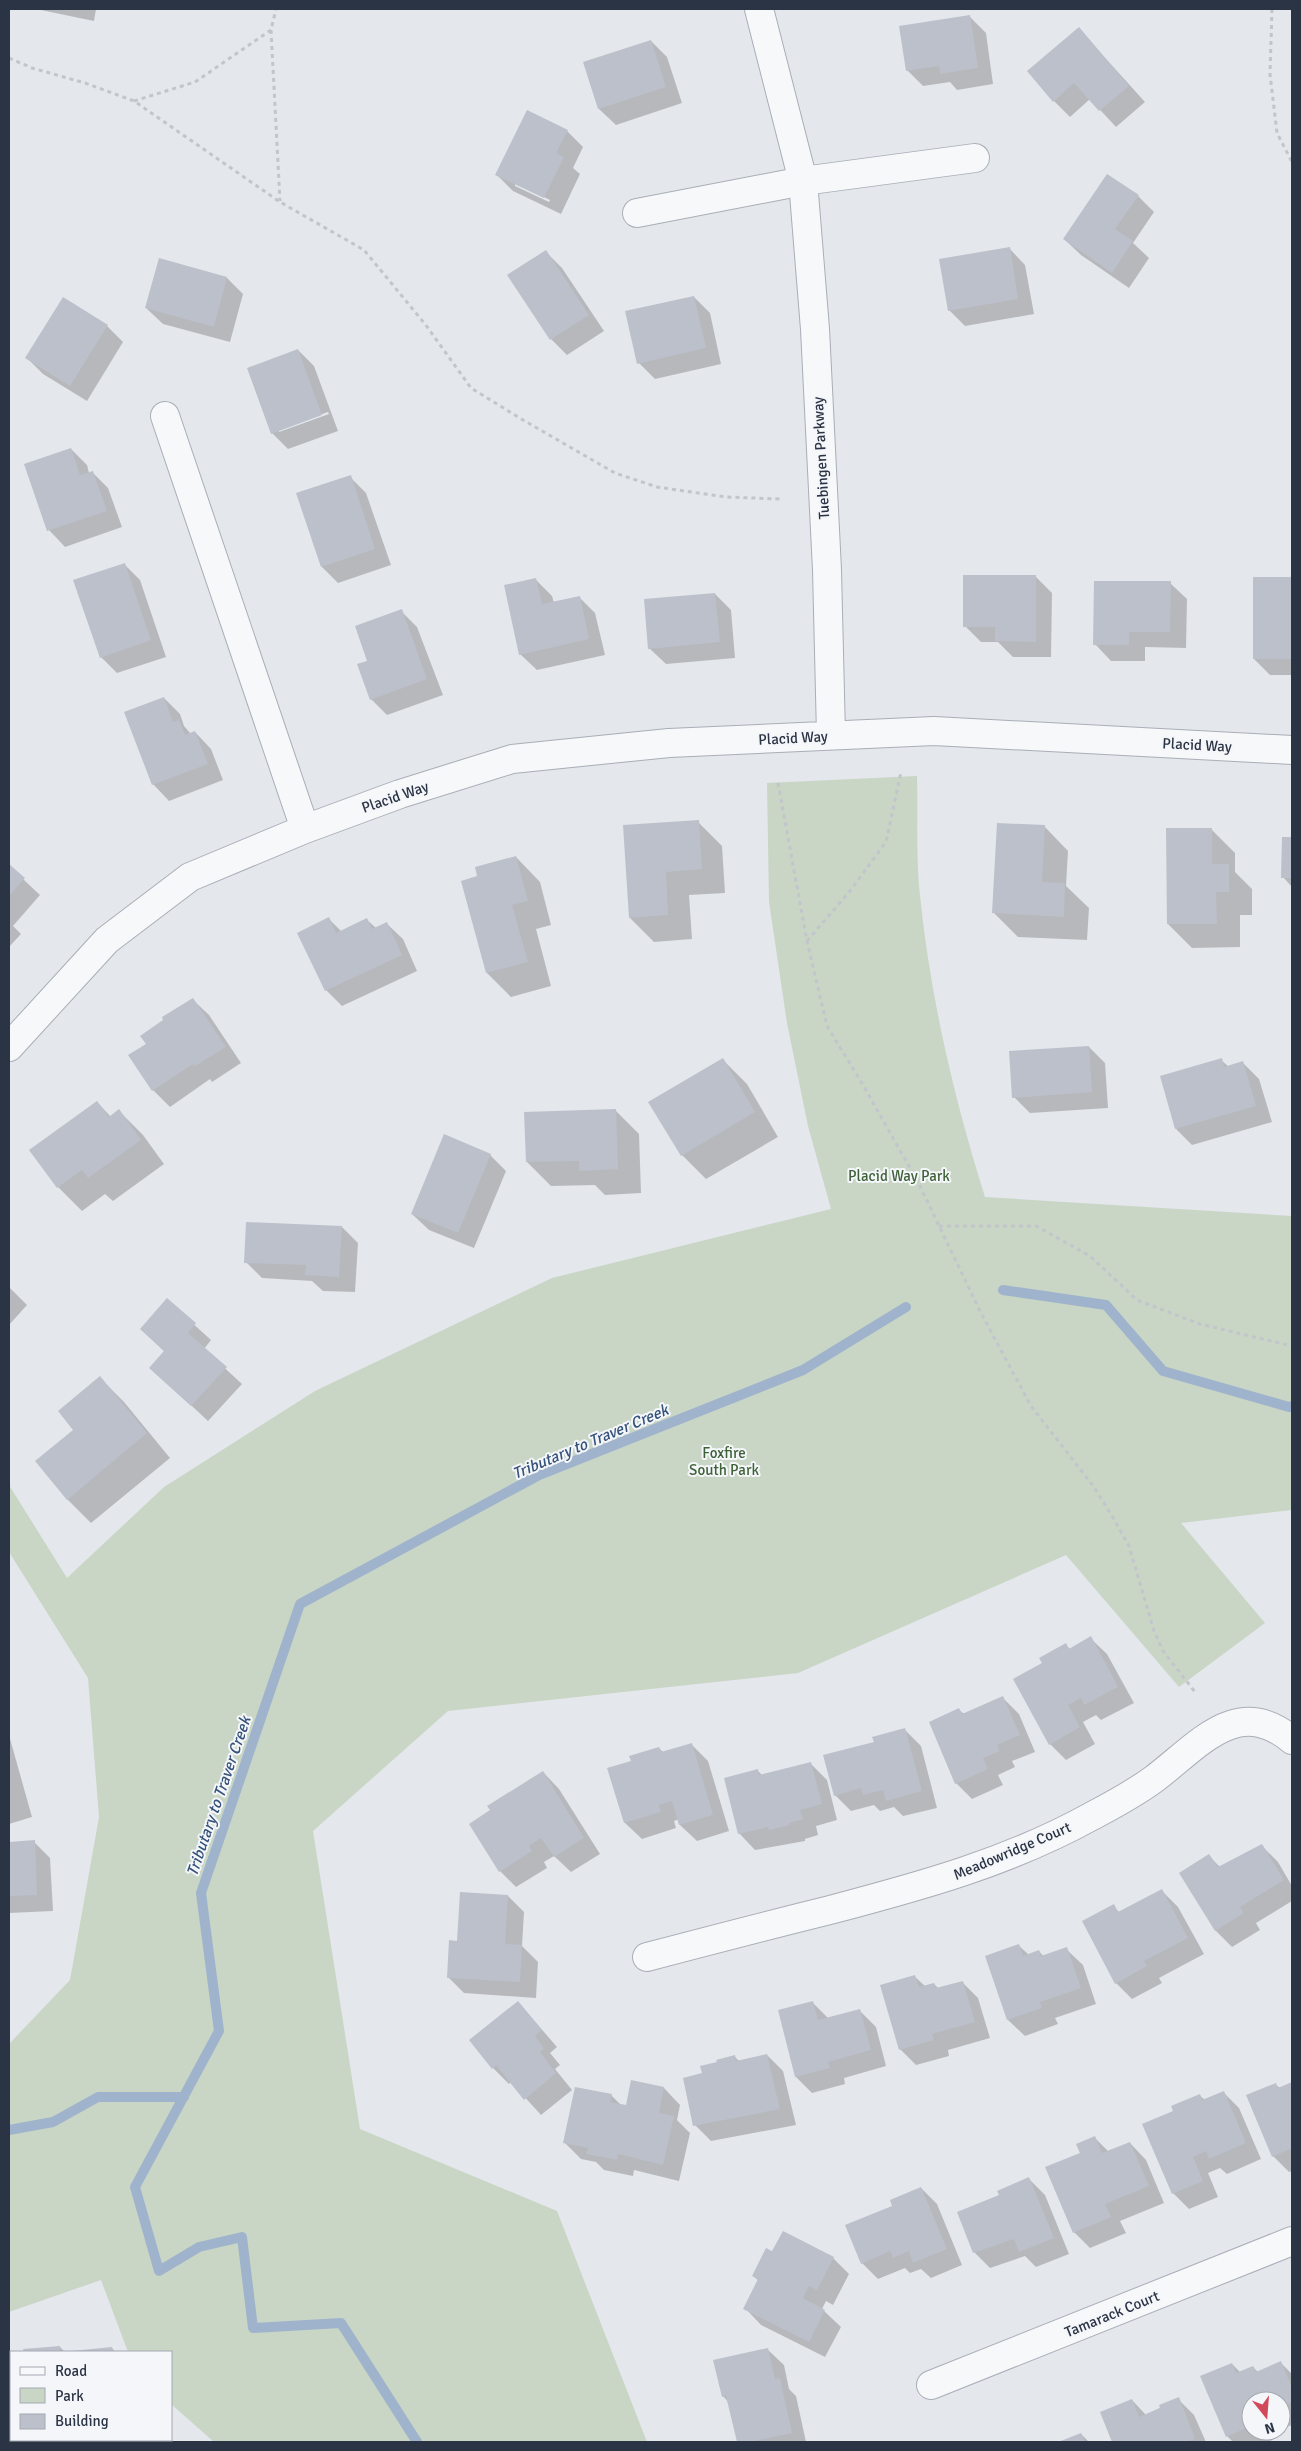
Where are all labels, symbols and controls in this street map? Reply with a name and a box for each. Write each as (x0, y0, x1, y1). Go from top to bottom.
street label: Tuebingen Parkway (809, 396, 833, 520)
street label: Placid Way (758, 727, 828, 749)
street label: Placid Way (1162, 734, 1232, 756)
street label: Placid Way (359, 777, 431, 817)
park label: Placid Way Park (848, 1167, 950, 1185)
water label: Tributary to Traver Creek (509, 1399, 673, 1484)
park label: Foxfire South Park (689, 1444, 759, 1479)
water label: Tributary to Traver Creek (182, 1712, 256, 1879)
street label: Meadowridge Court (950, 1818, 1074, 1884)
street label: Tamarack Court (1062, 2287, 1162, 2341)
legend (10, 2351, 172, 2441)
text: Road (55, 2362, 87, 2380)
text: Park (55, 2387, 84, 2405)
north arrow (1241, 2391, 1291, 2441)
text: Building (55, 2412, 109, 2430)
text: N (1263, 2418, 1277, 2438)

